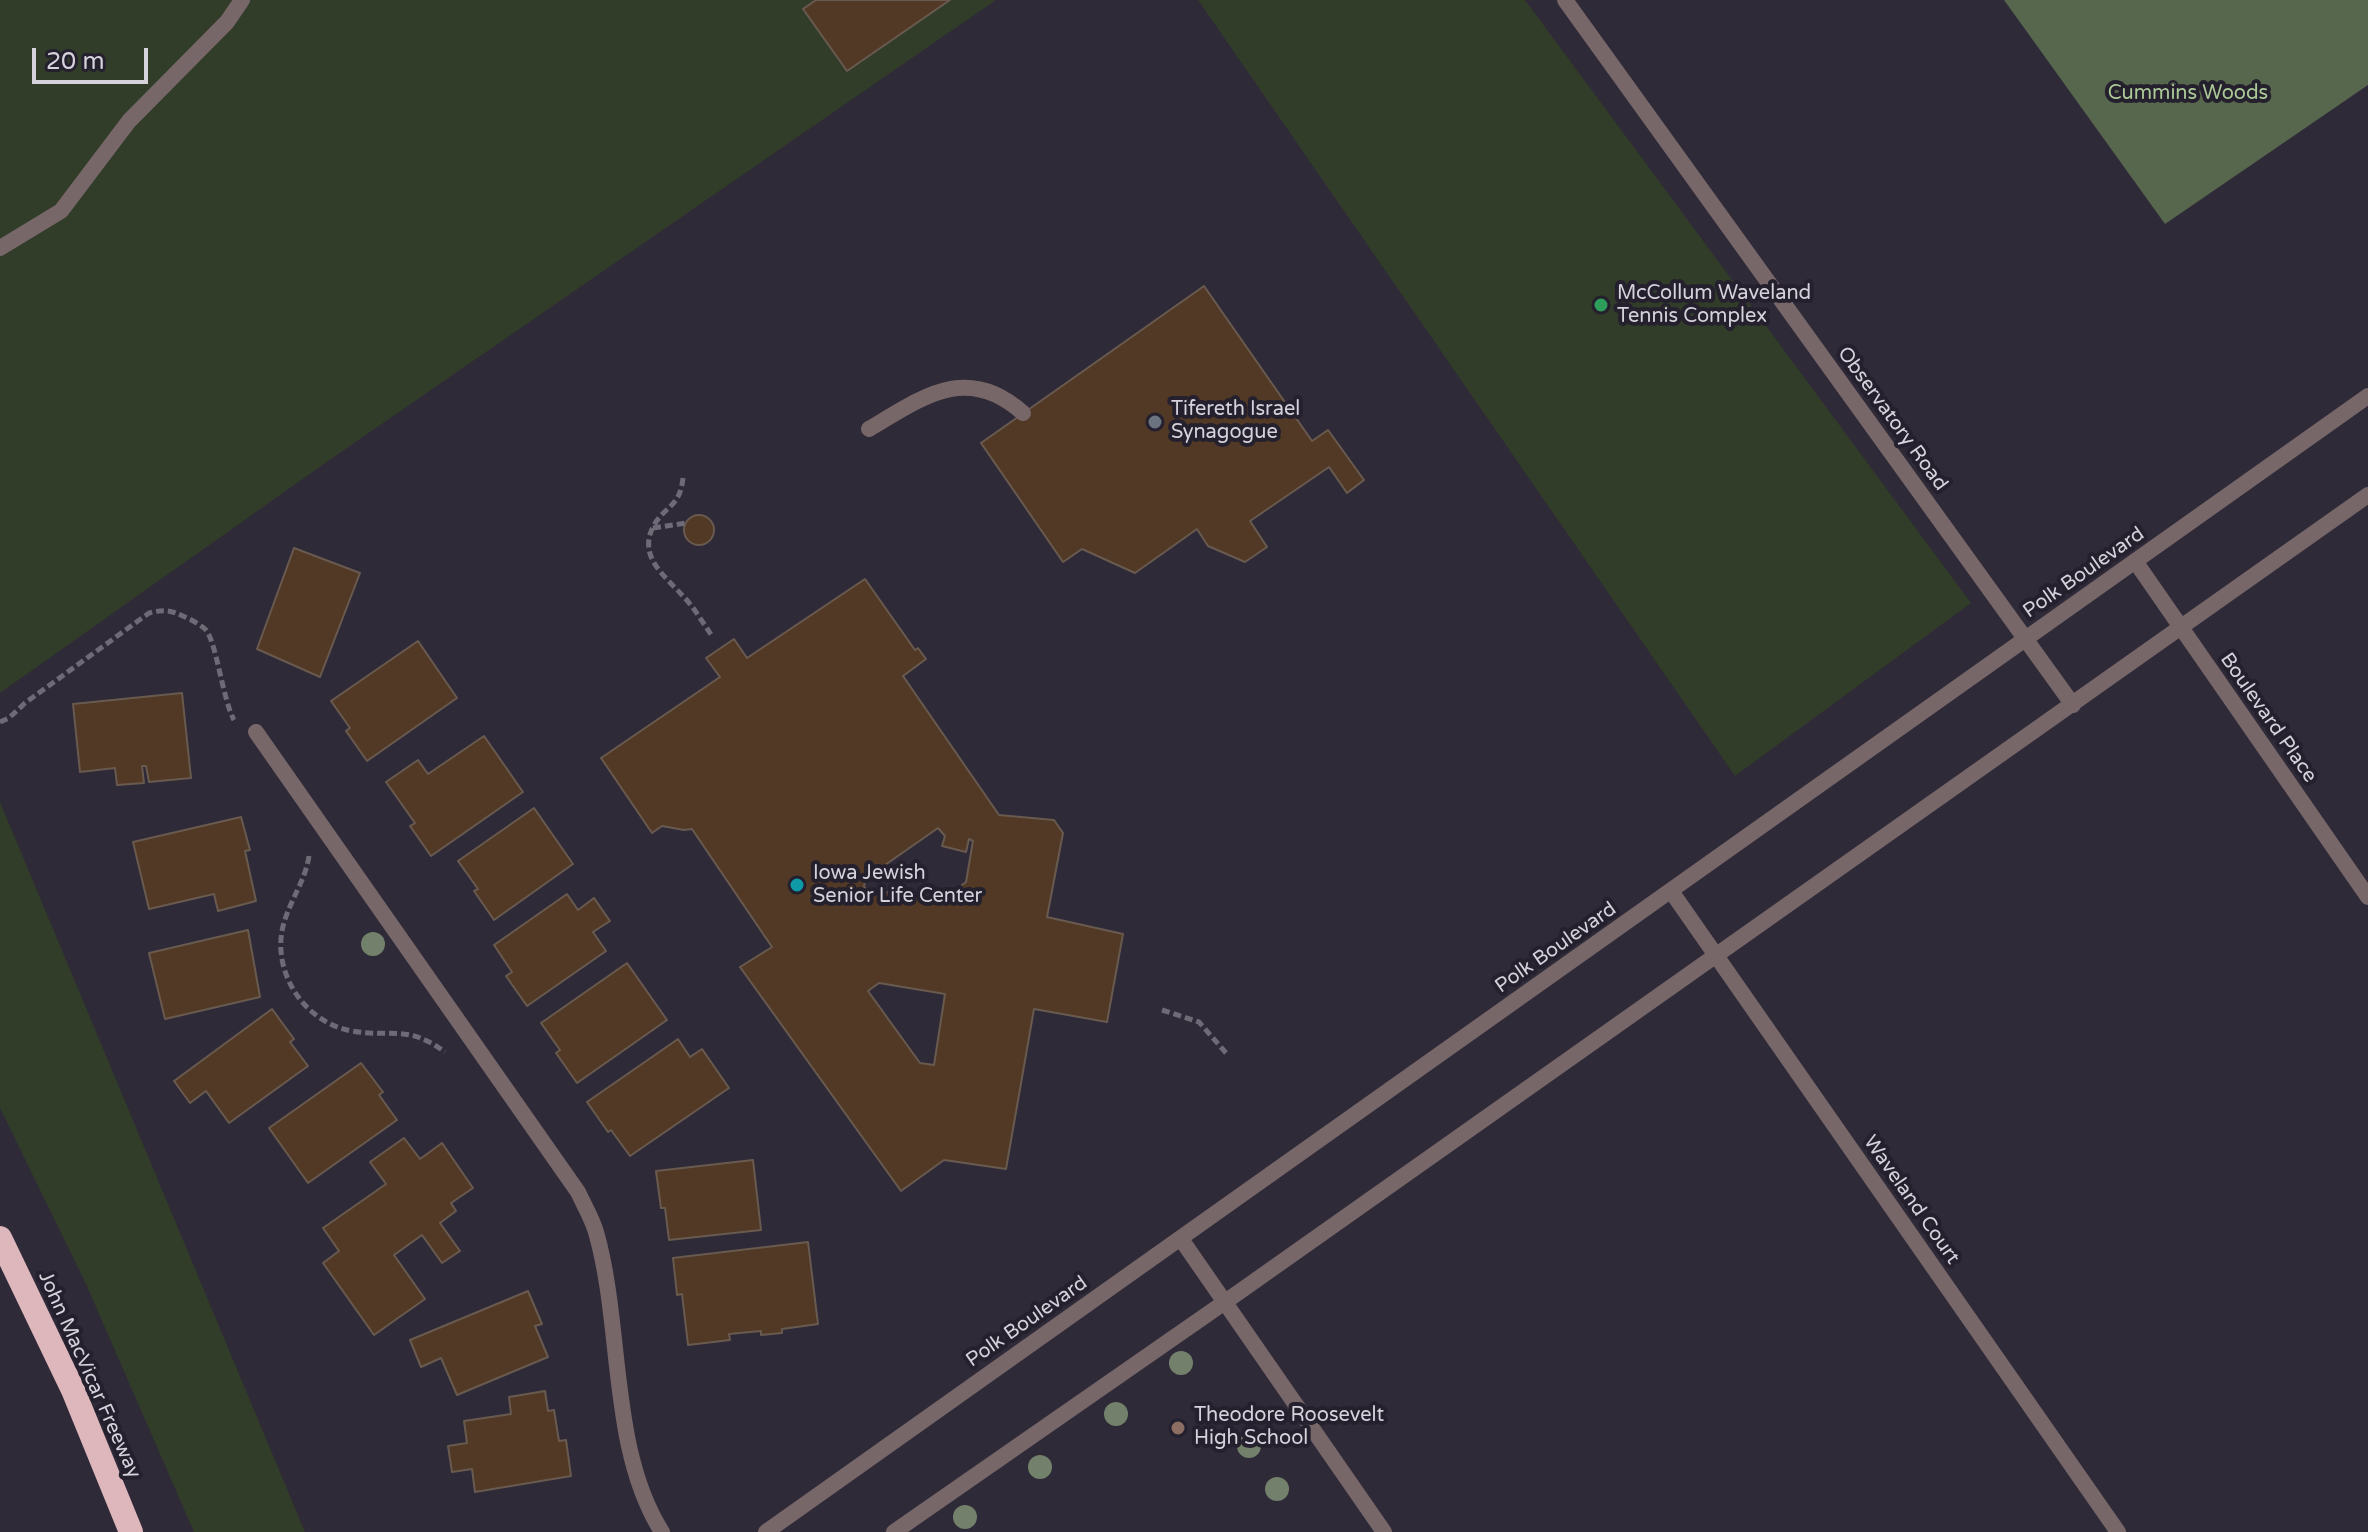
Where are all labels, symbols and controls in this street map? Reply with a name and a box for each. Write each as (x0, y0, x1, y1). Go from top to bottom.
scale bar (36, 32, 152, 82)
text: 20 m (46, 47, 104, 76)
park label: Cummins Woods (2108, 82, 2268, 106)
place label: McCollum Waveland Tennis Complex (1617, 282, 1811, 329)
marker: McCollum Waveland Tennis Complex (1592, 296, 1610, 314)
street label: Observatory Road (1832, 342, 1952, 496)
place label: Tifereth Israel Synagogue (1171, 398, 1300, 445)
marker: Tifereth Israel Synagogue (1146, 413, 1164, 431)
street label: Polk Boulevard (2019, 522, 2149, 624)
street label: Boulevard Place (2214, 649, 2322, 787)
place label: Iowa Jewish Senior Life Center (813, 862, 982, 909)
marker: Iowa Jewish Senior Life Center (788, 876, 806, 894)
street label: Polk Boulevard (1491, 897, 1621, 999)
street label: Waveland Court (1858, 1131, 1964, 1269)
street label: John MacVicar Freeway (32, 1268, 146, 1482)
street label: Polk Boulevard (962, 1271, 1092, 1373)
place label: Theodore Roosevelt High School (1194, 1404, 1384, 1451)
marker: Theodore Roosevelt High School (1169, 1419, 1187, 1437)

